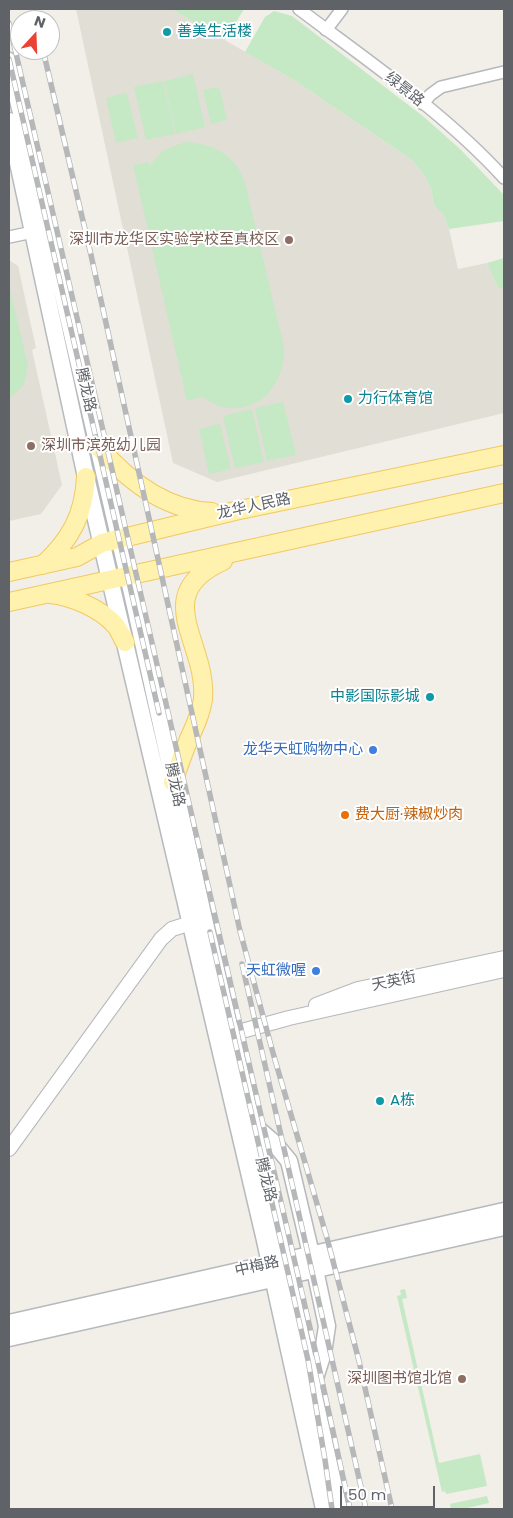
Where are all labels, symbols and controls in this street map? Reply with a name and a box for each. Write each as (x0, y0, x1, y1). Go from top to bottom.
north arrow (10, 10, 60, 60)
text: N (31, 11, 48, 33)
place label: 善美生活楼 (177, 23, 252, 41)
marker: 善美生活楼 (161, 26, 173, 38)
street label: 绿景路 (381, 69, 427, 111)
place label: 深圳市龙华区实验学校至真校区 (69, 231, 279, 249)
marker: 深圳市龙华区实验学校至真校区 (283, 234, 295, 246)
street label: 腾龙路 (71, 366, 99, 414)
place label: 力行体育馆 (358, 390, 433, 408)
marker: 力行体育馆 (342, 393, 354, 405)
place label: 深圳市滨苑幼儿园 (41, 437, 161, 455)
marker: 深圳市滨苑幼儿园 (25, 440, 37, 452)
street label: 龙华人民路 (215, 490, 293, 524)
place label: 中影国际影城 (330, 688, 420, 706)
marker: 中影国际影城 (424, 691, 436, 703)
place label: 龙华天虹购物中心 (243, 741, 363, 759)
marker: 龙华天虹购物中心 (367, 744, 379, 756)
street label: 腾龙路 (161, 761, 187, 809)
place label: 费大厨·辣椒炒肉 (355, 806, 463, 824)
marker: 费大厨·辣椒炒肉 (339, 809, 351, 821)
place label: 天虹微喔 (246, 962, 306, 980)
marker: 天虹微喔 (310, 965, 322, 977)
street label: 天英街 (370, 969, 418, 995)
place label: A栋 (390, 1092, 415, 1110)
marker: A栋 (374, 1095, 386, 1107)
street label: 腾龙路 (251, 1156, 279, 1204)
street label: 中梅路 (233, 1253, 281, 1281)
place label: 深圳图书馆北馆 (347, 1370, 452, 1388)
marker: 深圳图书馆北馆 (456, 1373, 468, 1385)
scale bar (343, 1476, 438, 1508)
text: 50 m (348, 1484, 386, 1505)

